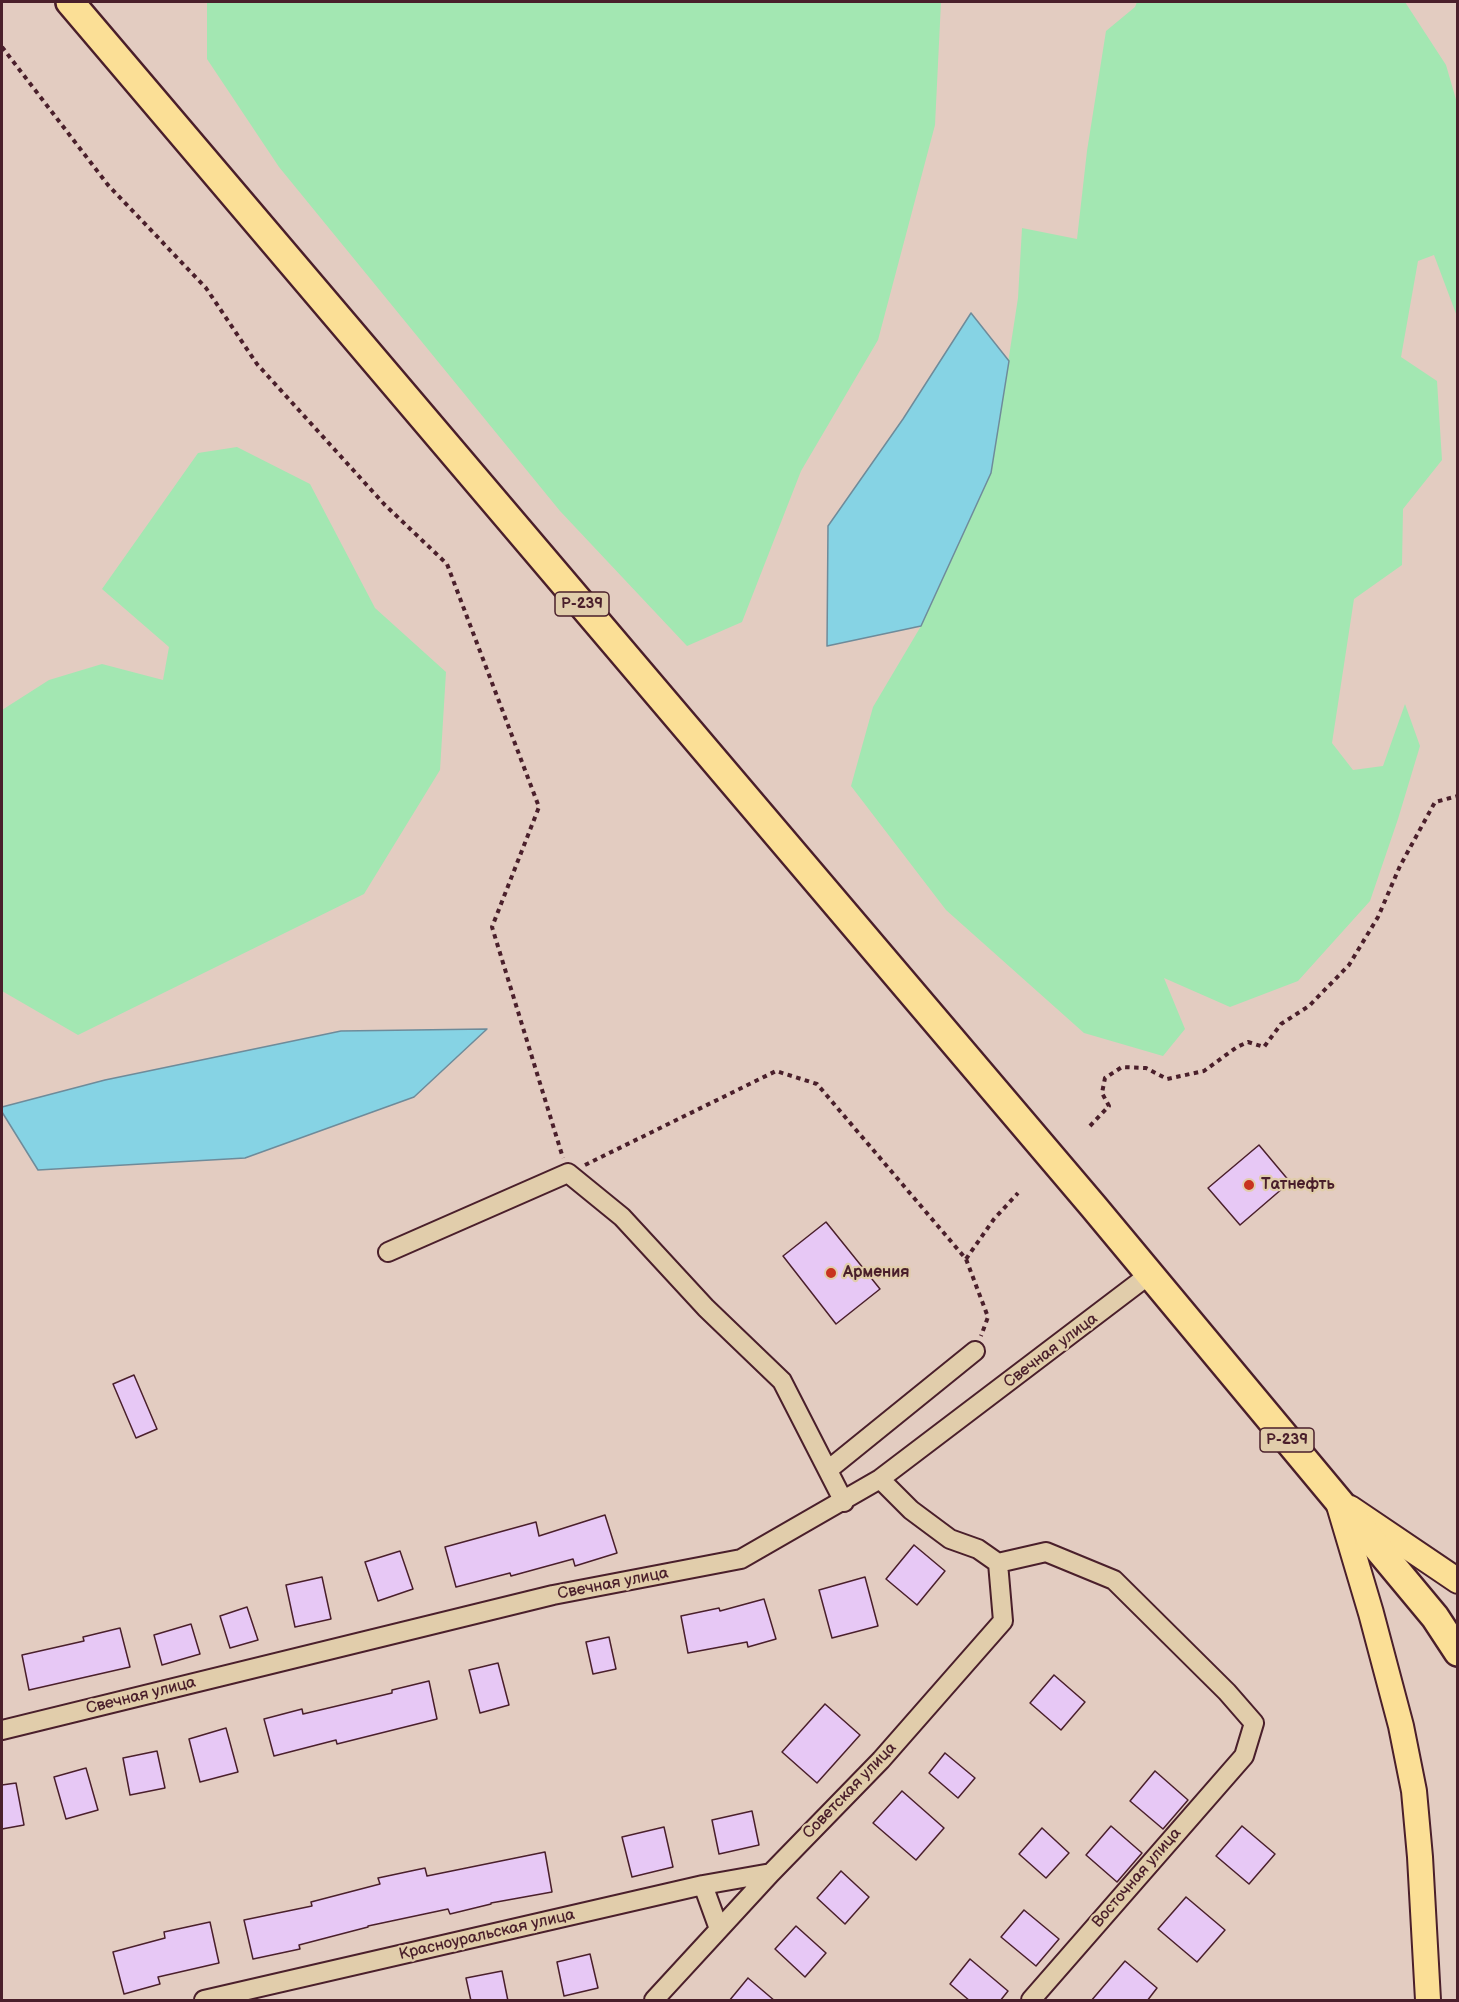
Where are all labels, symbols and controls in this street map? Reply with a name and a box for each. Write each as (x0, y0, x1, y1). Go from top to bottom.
road number: Р-239 (555, 592, 609, 616)
place label: Татнефть (1261, 1175, 1335, 1195)
marker: Татнефть (1242, 1178, 1256, 1192)
place label: Армения (843, 1263, 910, 1283)
marker: Армения (824, 1266, 838, 1280)
street label: Свечная улица (1000, 1310, 1102, 1392)
road number: Р-239 (1260, 1428, 1314, 1452)
street label: Свечная улица (556, 1564, 670, 1604)
street label: Свечная улица (84, 1673, 198, 1719)
street label: Советская улица (799, 1739, 901, 1843)
street label: Восточная улица (1088, 1824, 1186, 1932)
street label: Красноуральская улица (397, 1905, 577, 1965)

